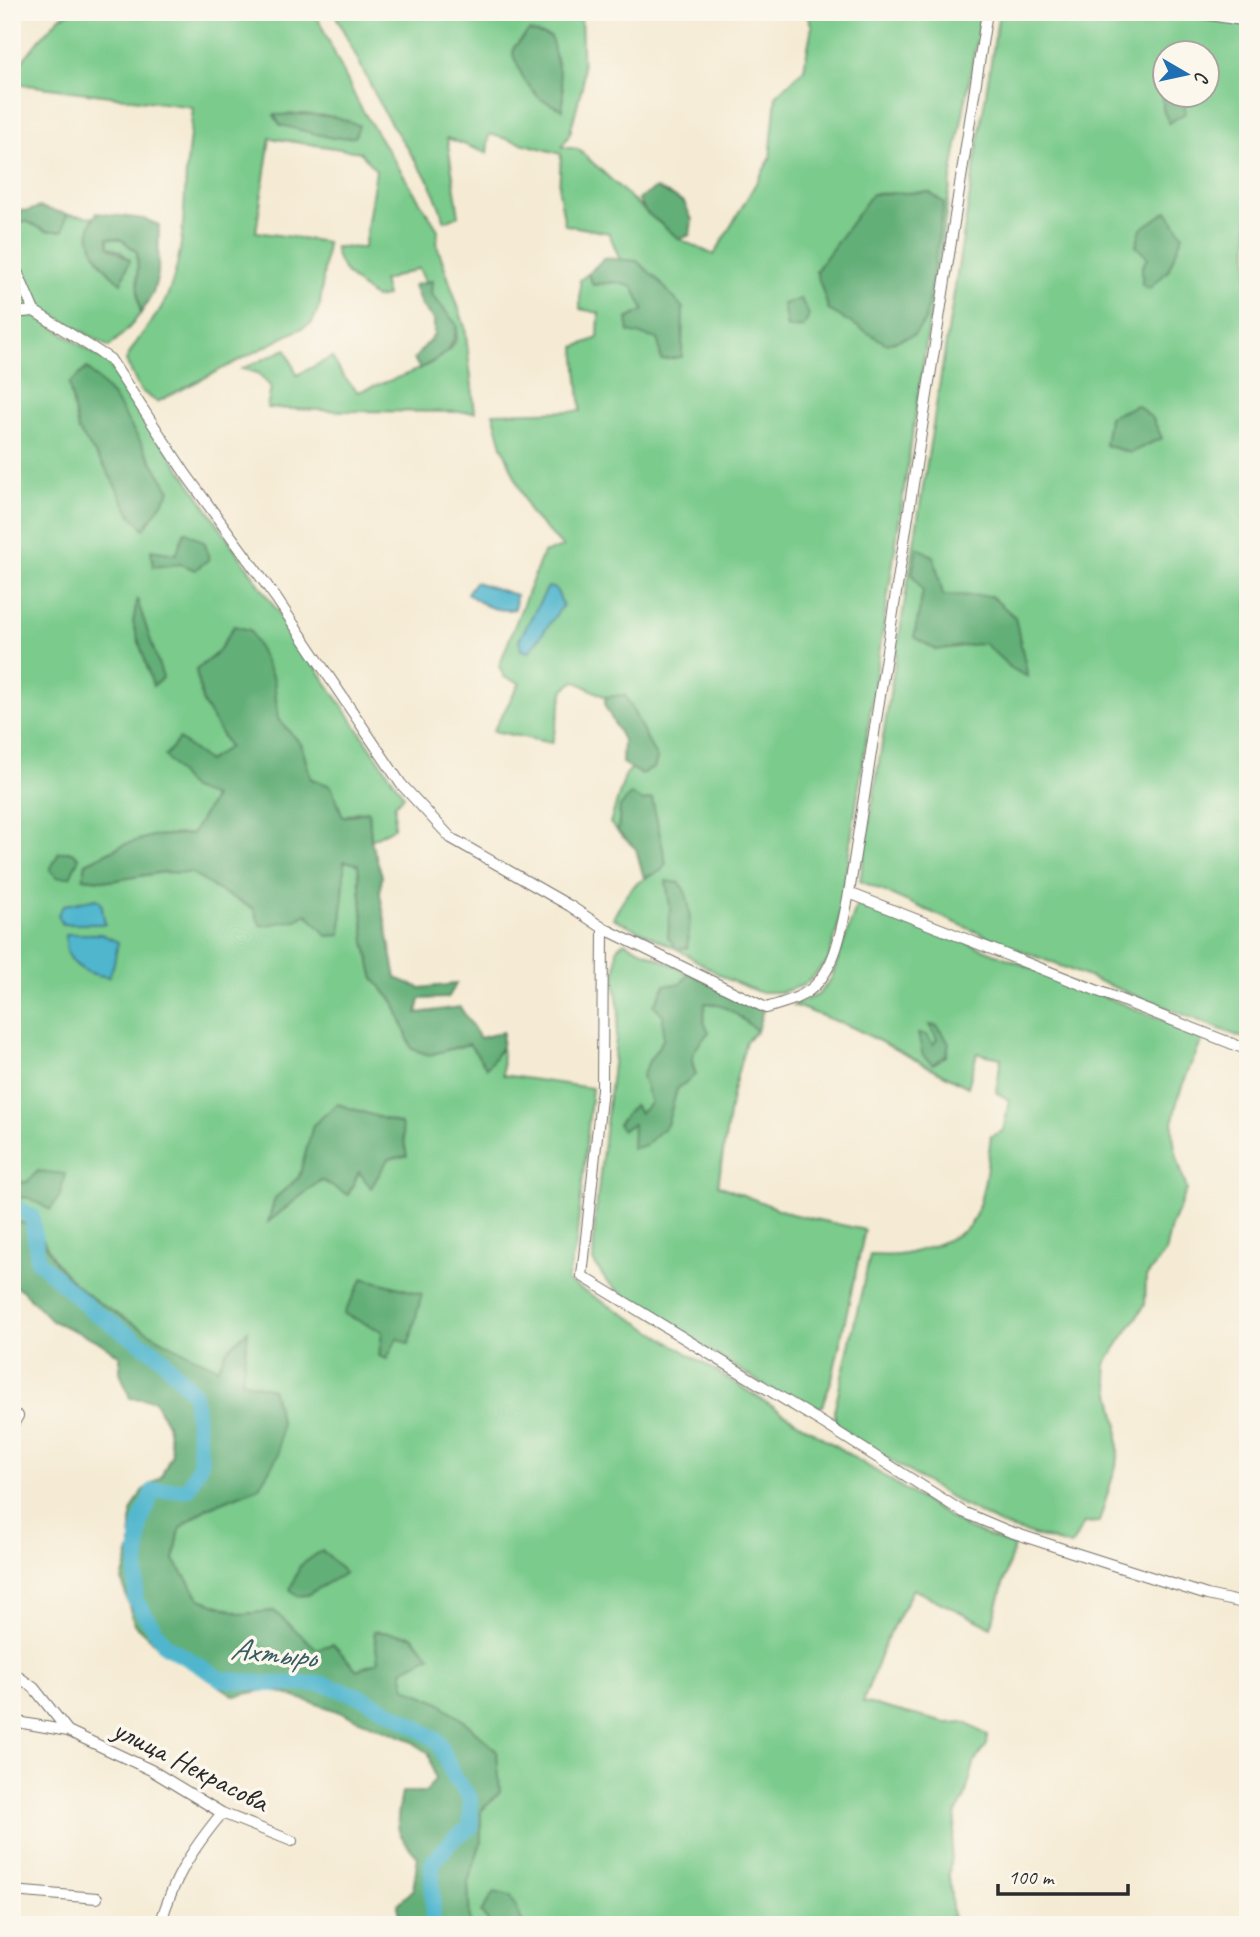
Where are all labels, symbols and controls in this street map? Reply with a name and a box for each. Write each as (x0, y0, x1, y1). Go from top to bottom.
north arrow (1152, 38, 1222, 108)
text: С (1189, 70, 1214, 86)
water label: Ахтырь (229, 1628, 321, 1678)
street label: улица Некрасова (105, 1709, 277, 1821)
scale bar (998, 1853, 1127, 1897)
text: 100 m (1008, 1864, 1055, 1890)

